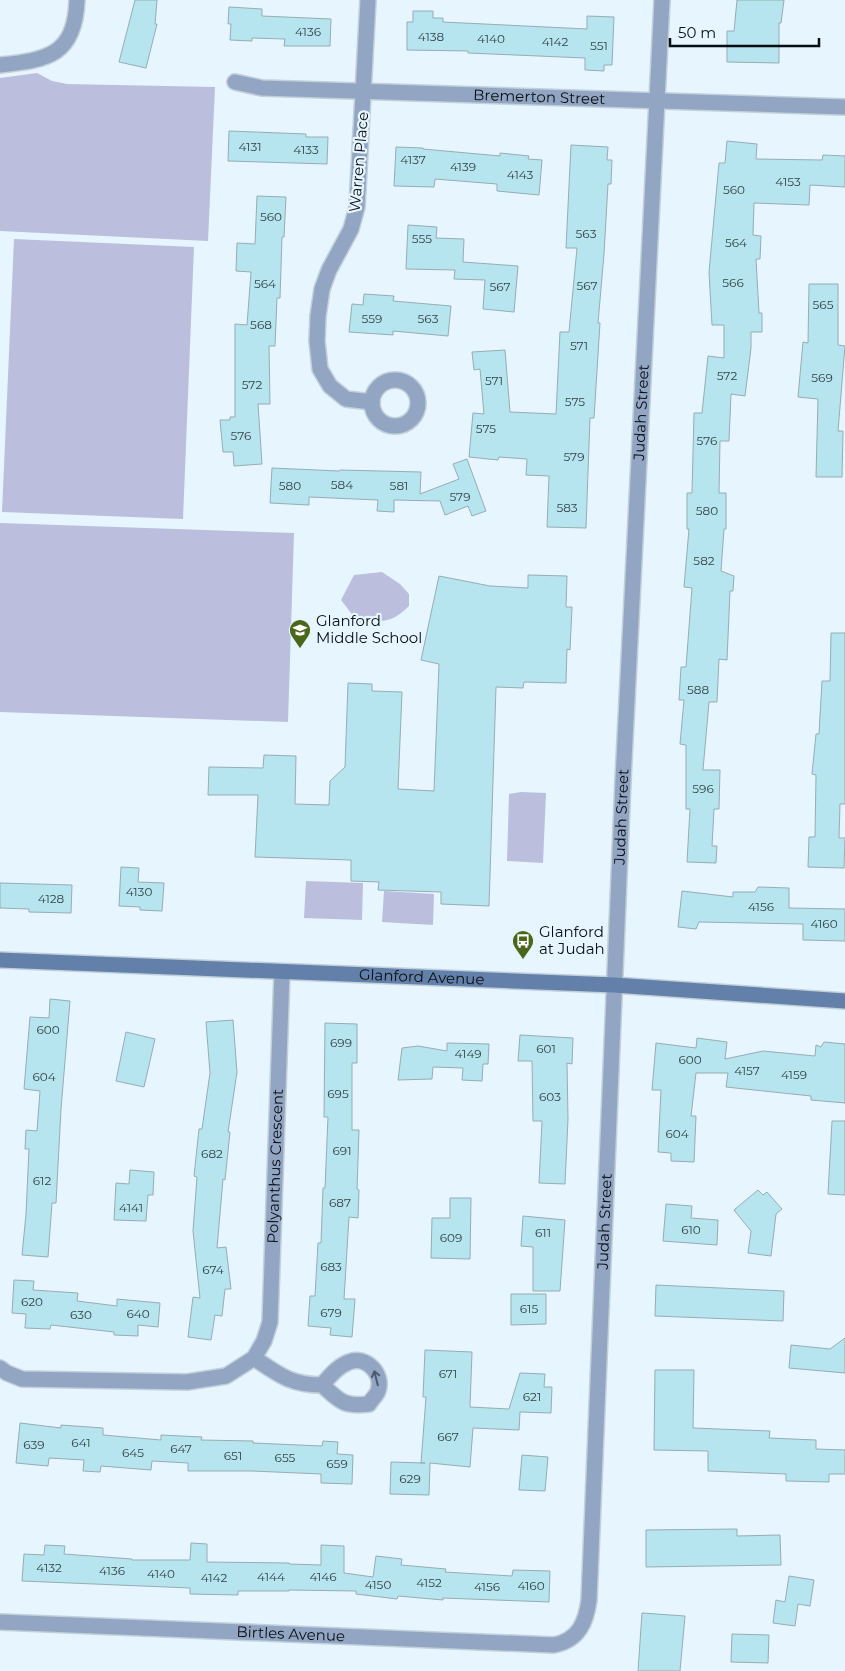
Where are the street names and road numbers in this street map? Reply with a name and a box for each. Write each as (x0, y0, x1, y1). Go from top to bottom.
street label: Bremerton Street (473, 85, 606, 108)
street label: Warren Place (345, 111, 372, 213)
street label: Judah Street (629, 364, 653, 462)
street label: Judah Street (609, 768, 633, 866)
street label: Glanford Avenue (359, 965, 485, 989)
street label: Polyanthus Crescent (263, 1089, 287, 1244)
street label: Judah Street (593, 1173, 616, 1271)
street label: Birtles Avenue (236, 1622, 345, 1645)

